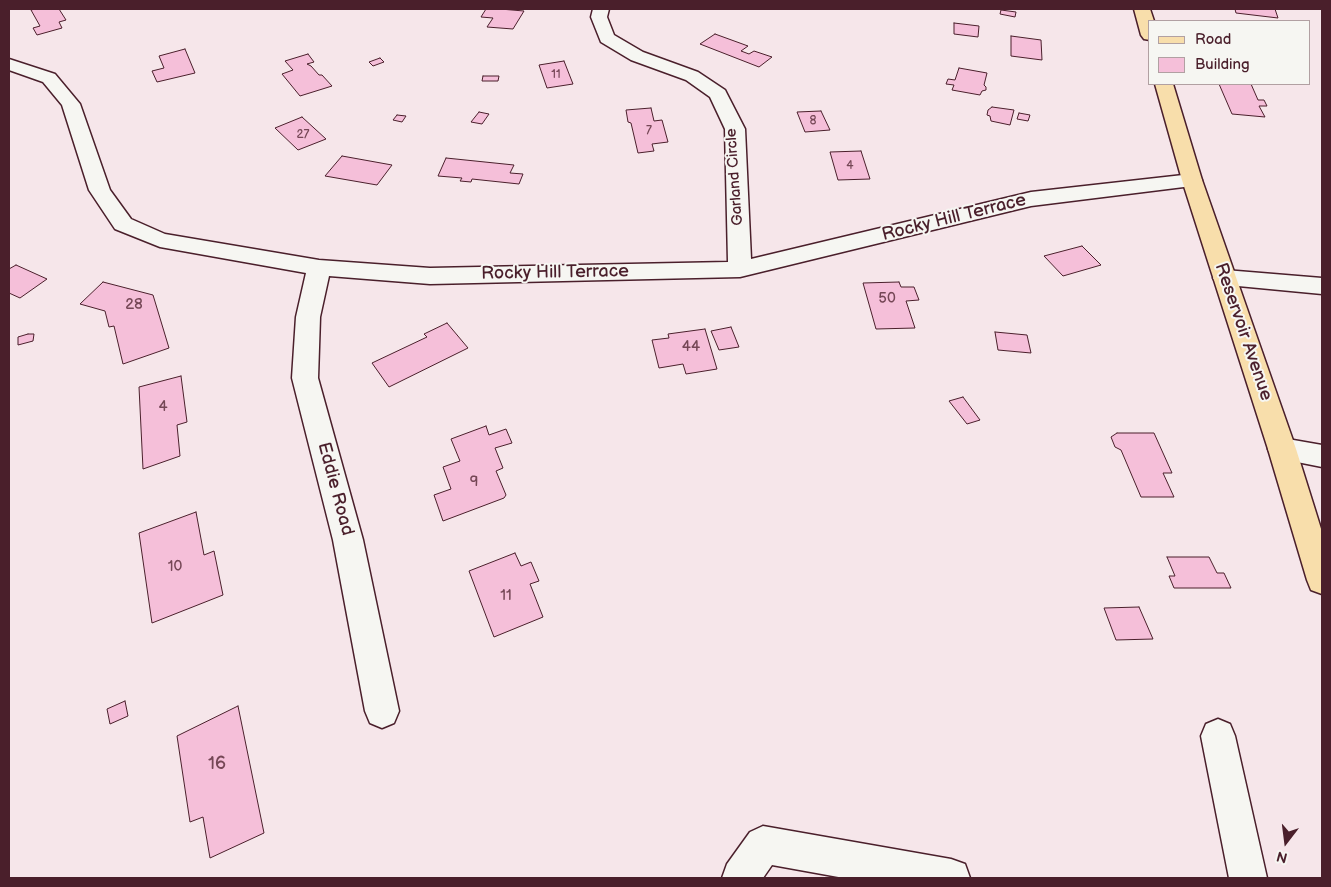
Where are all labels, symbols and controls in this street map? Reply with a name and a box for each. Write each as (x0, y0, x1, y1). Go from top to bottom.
legend (1148, 20, 1311, 85)
text: Road (1195, 30, 1231, 49)
text: Building (1195, 55, 1250, 74)
house number: 11 (551, 68, 561, 82)
house number: 8 (810, 114, 816, 128)
house number: 7 (646, 124, 652, 138)
house number: 27 (297, 128, 309, 142)
street label: Garland Circle (723, 128, 747, 226)
house number: 4 (846, 159, 854, 173)
street label: Rocky Hill Terrace (880, 190, 1028, 246)
street label: Reservoir Avenue (1209, 260, 1277, 404)
street label: Rocky Hill Terrace (481, 261, 629, 285)
house number: 50 (878, 290, 896, 308)
house number: 28 (125, 296, 143, 314)
house number: 44 (682, 338, 700, 356)
house number: 4 (158, 398, 168, 416)
street label: Eddie Road (312, 440, 358, 538)
house number: 9 (470, 473, 478, 491)
house number: 10 (168, 558, 182, 576)
house number: 11 (500, 587, 512, 605)
house number: 16 (208, 753, 226, 775)
north arrow (1261, 817, 1311, 867)
text: N (1275, 847, 1289, 867)

